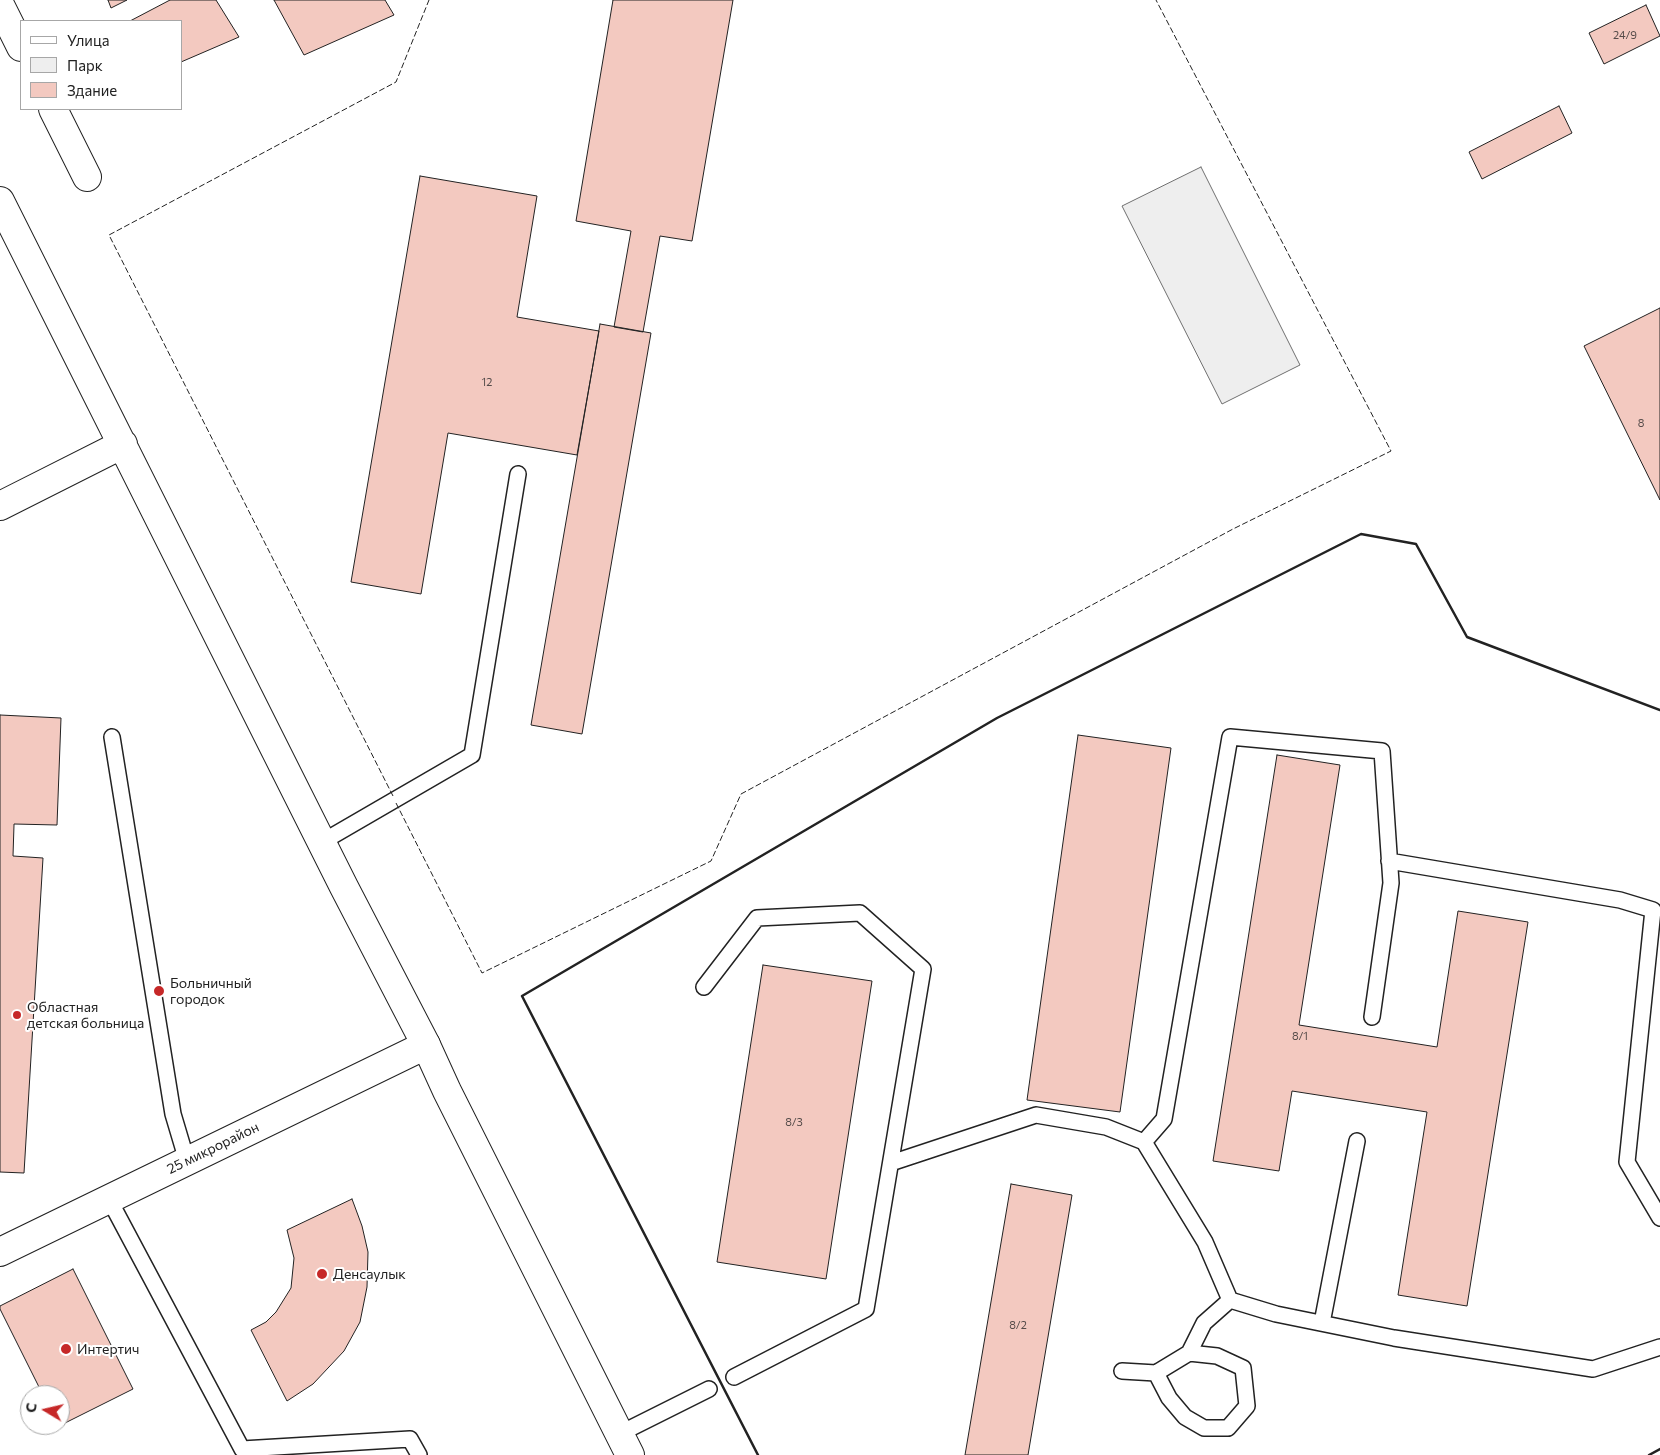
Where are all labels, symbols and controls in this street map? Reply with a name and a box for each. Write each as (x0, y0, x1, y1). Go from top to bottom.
legend (20, 20, 182, 110)
house number: 24/9 (1613, 28, 1637, 42)
text: Улица (67, 31, 109, 49)
text: Парк (67, 56, 103, 74)
text: Здание (67, 81, 117, 99)
house number: 12 (482, 375, 492, 389)
house number: 8 (1638, 416, 1644, 430)
place label: Больничный городок (170, 975, 252, 1008)
marker: Больничный городок (152, 984, 166, 998)
place label: Областная детская больница (27, 999, 144, 1032)
marker: Областная детская больница (11, 1009, 23, 1021)
house number: 8/1 (1292, 1029, 1308, 1043)
house number: 8/3 (785, 1115, 803, 1129)
street label: 25 микрорайон (164, 1118, 262, 1178)
place label: Денсаулык (333, 1266, 406, 1282)
marker: Денсаулык (315, 1267, 329, 1281)
house number: 8/2 (1009, 1318, 1027, 1332)
place label: Интертич (77, 1341, 140, 1357)
marker: Интертич (59, 1342, 73, 1356)
north arrow (20, 1385, 70, 1435)
text: С (22, 1402, 40, 1414)

